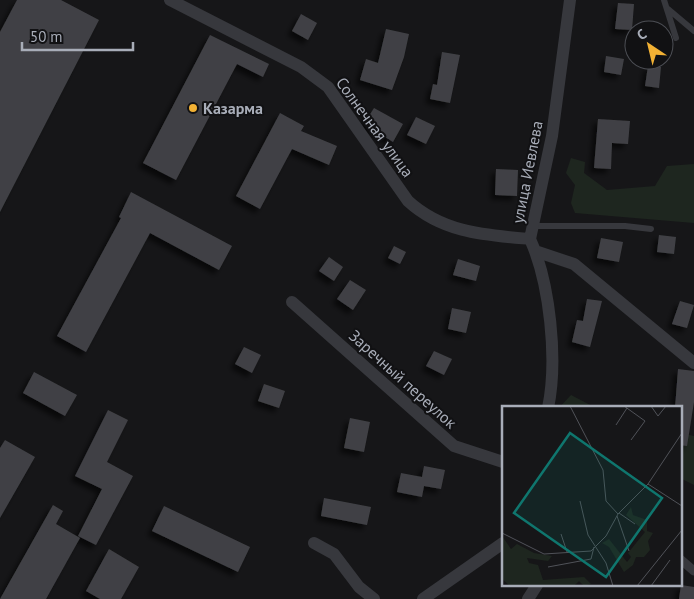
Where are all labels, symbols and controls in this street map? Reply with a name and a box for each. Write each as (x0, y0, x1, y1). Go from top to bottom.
scale bar (22, 20, 134, 52)
north arrow (624, 20, 674, 70)
text: С (633, 25, 650, 44)
text: 50 m (30, 27, 63, 46)
street label: Солнечная улица (332, 73, 418, 181)
place label: Казарма (203, 98, 263, 118)
marker: Казарма (187, 102, 199, 114)
street label: улица Иевлева (507, 119, 547, 225)
street label: Заречный переулок (345, 325, 461, 433)
inset map (502, 406, 682, 586)

